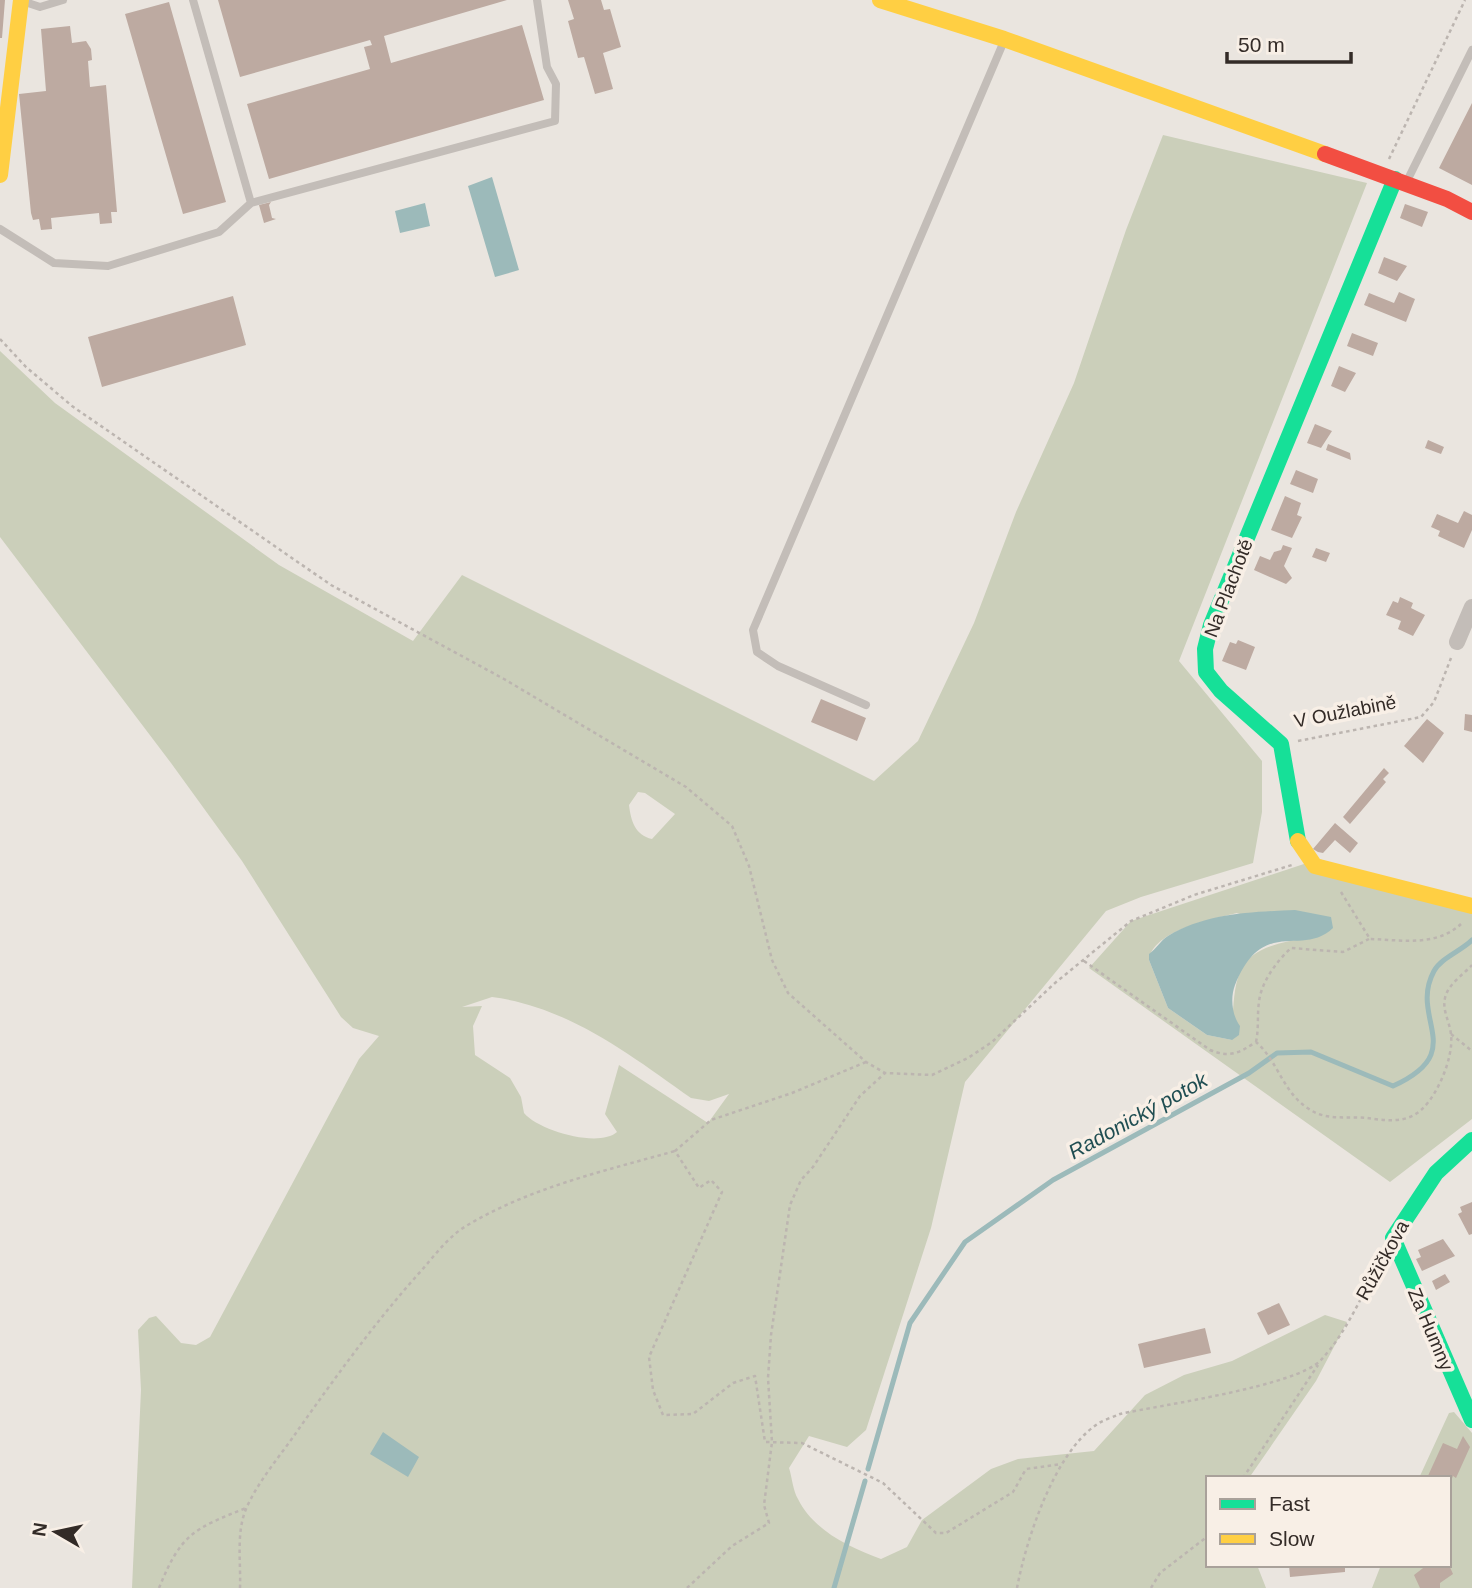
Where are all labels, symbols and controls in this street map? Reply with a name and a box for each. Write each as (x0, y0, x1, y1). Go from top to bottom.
scale bar (1227, 21, 1351, 65)
text: 50 m (1238, 33, 1285, 56)
street label: Na Plachotě (1200, 536, 1257, 640)
street label: V Oužlabině (1292, 691, 1398, 732)
water label: Radonický potok (1064, 1067, 1213, 1163)
street label: Růžičkova (1352, 1216, 1413, 1304)
street label: Za Humny (1404, 1285, 1458, 1374)
legend (1206, 1476, 1451, 1567)
text: Fast (1269, 1492, 1310, 1515)
north arrow (21, 1497, 91, 1567)
text: N (28, 1521, 51, 1538)
text: Slow (1269, 1527, 1315, 1550)

